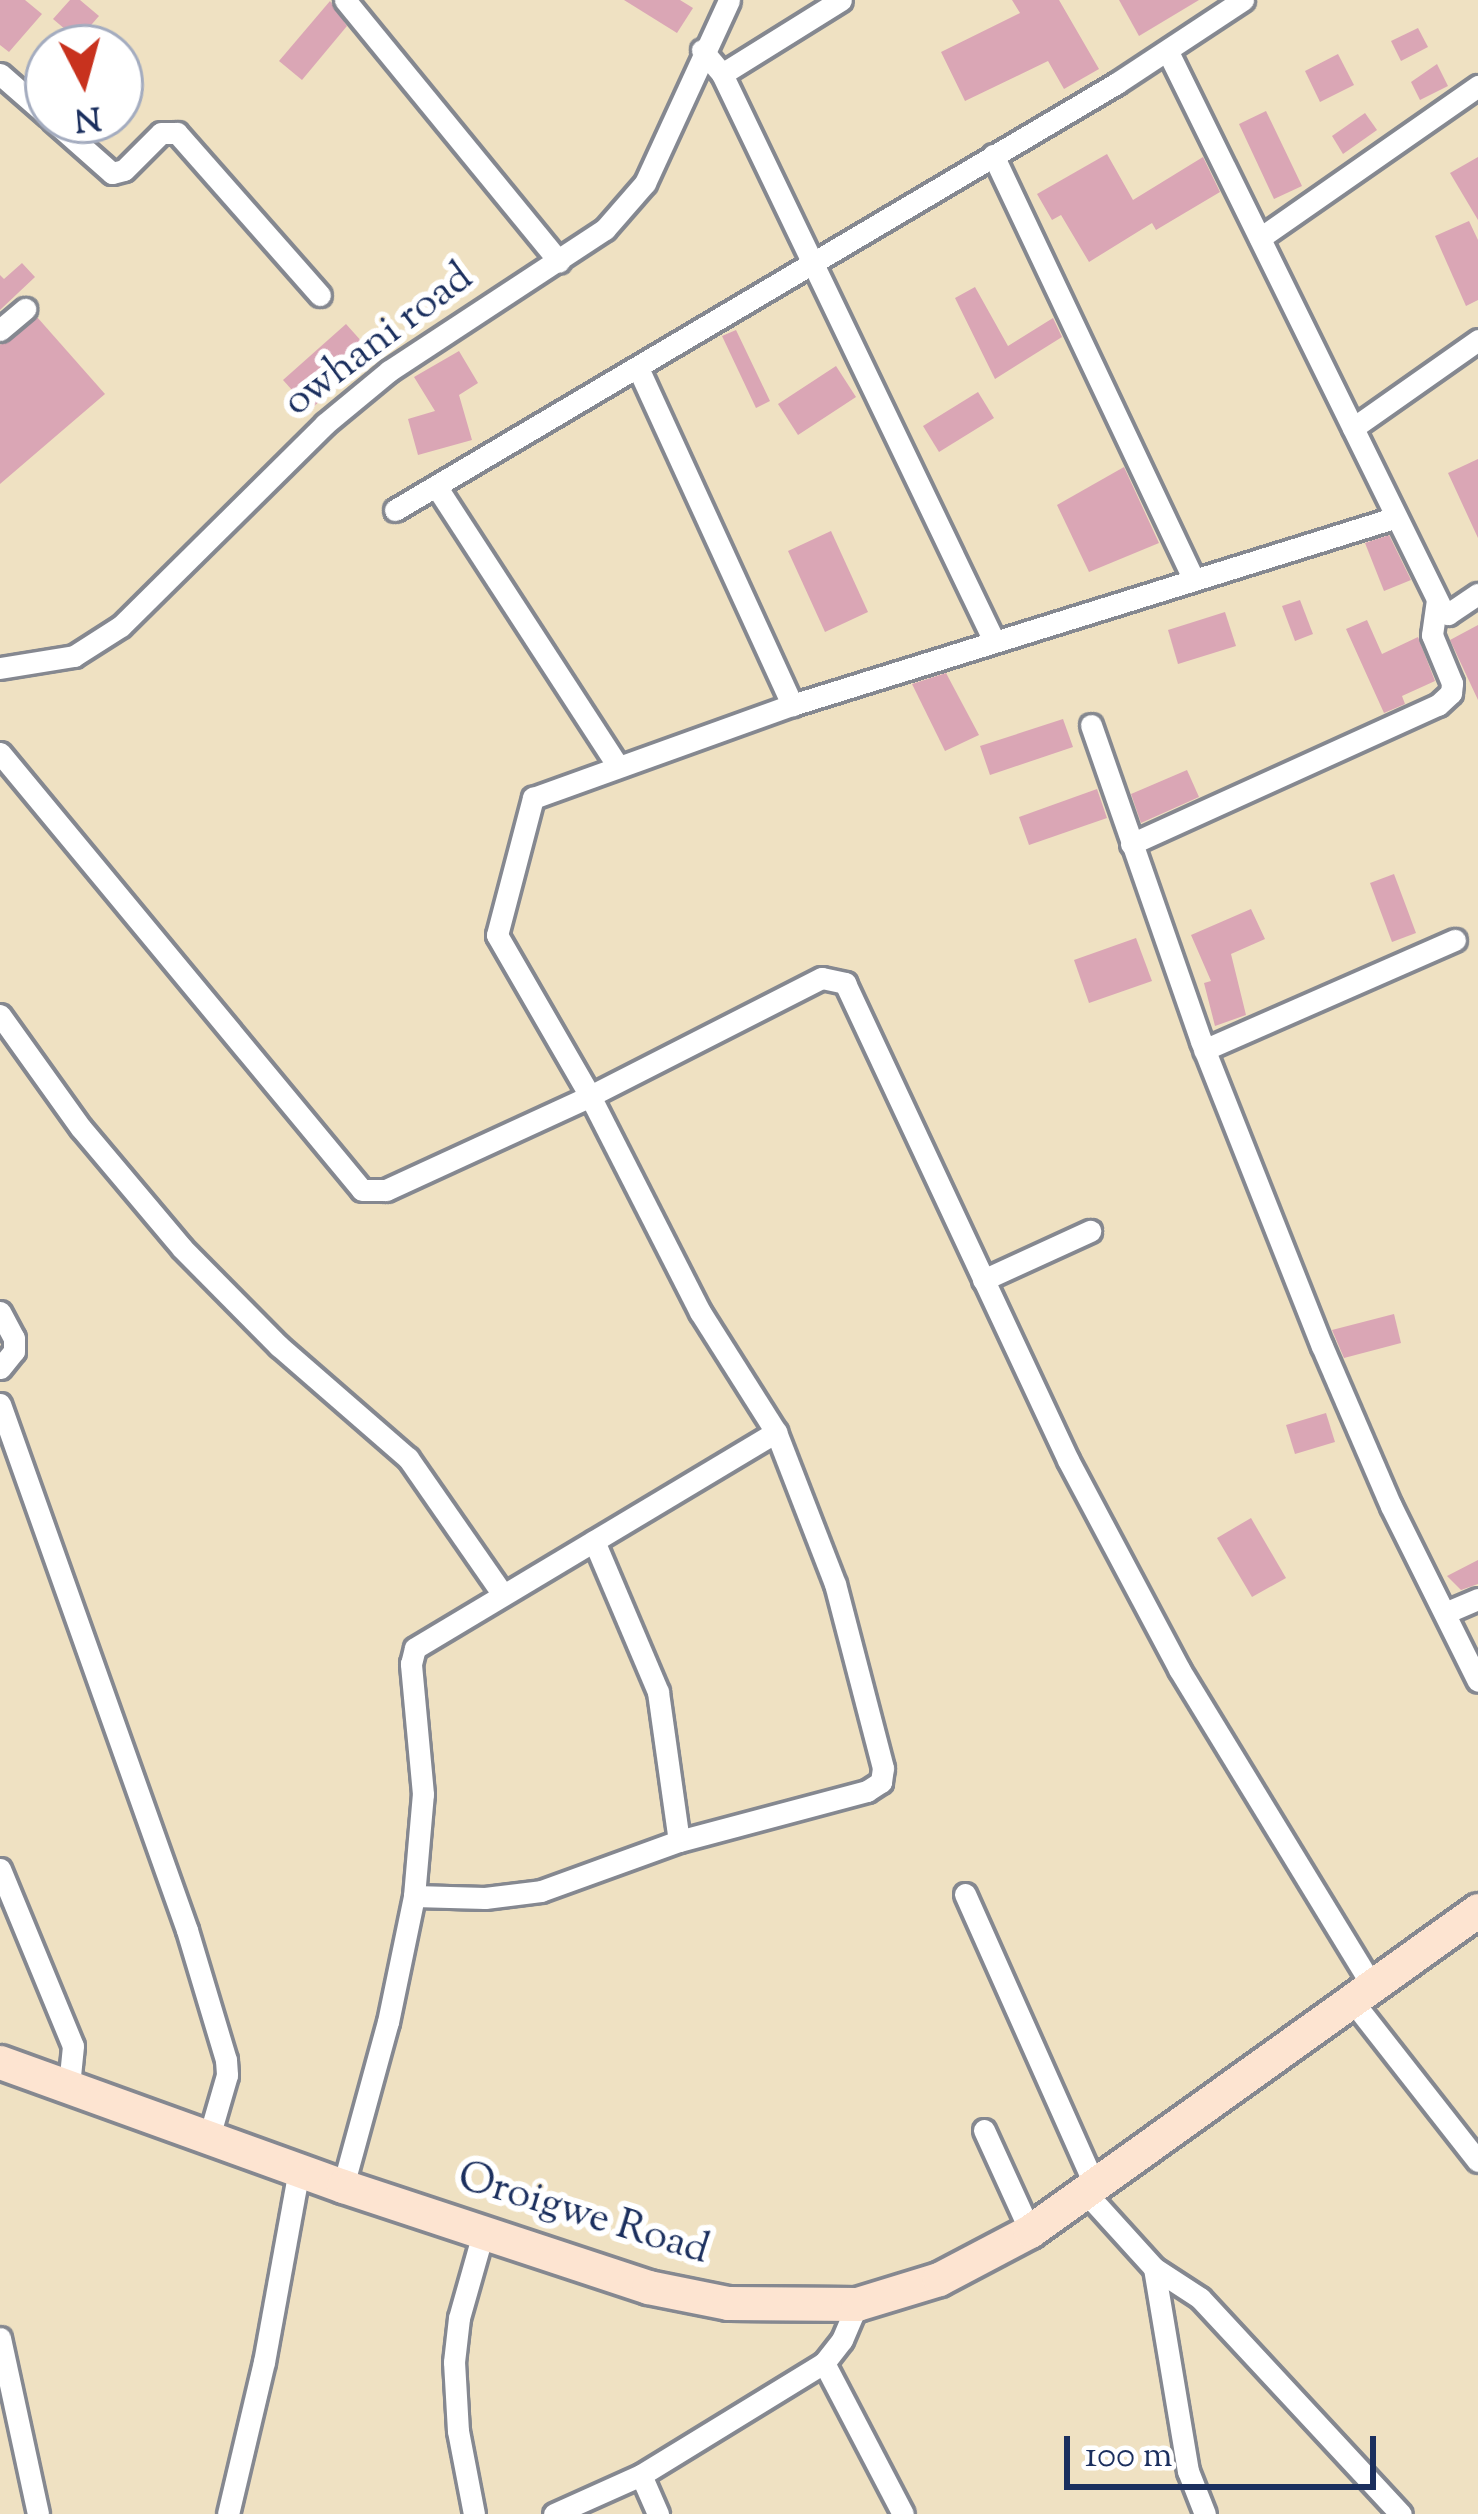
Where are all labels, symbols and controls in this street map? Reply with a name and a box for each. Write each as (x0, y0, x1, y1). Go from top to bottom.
north arrow (24, 24, 144, 144)
text: N (72, 92, 103, 142)
street label: owhani road (274, 254, 484, 428)
street label: Oroigwe Road (451, 2153, 715, 2277)
scale bar (1070, 2412, 1382, 2486)
text: 100 m (1085, 2431, 1172, 2483)

